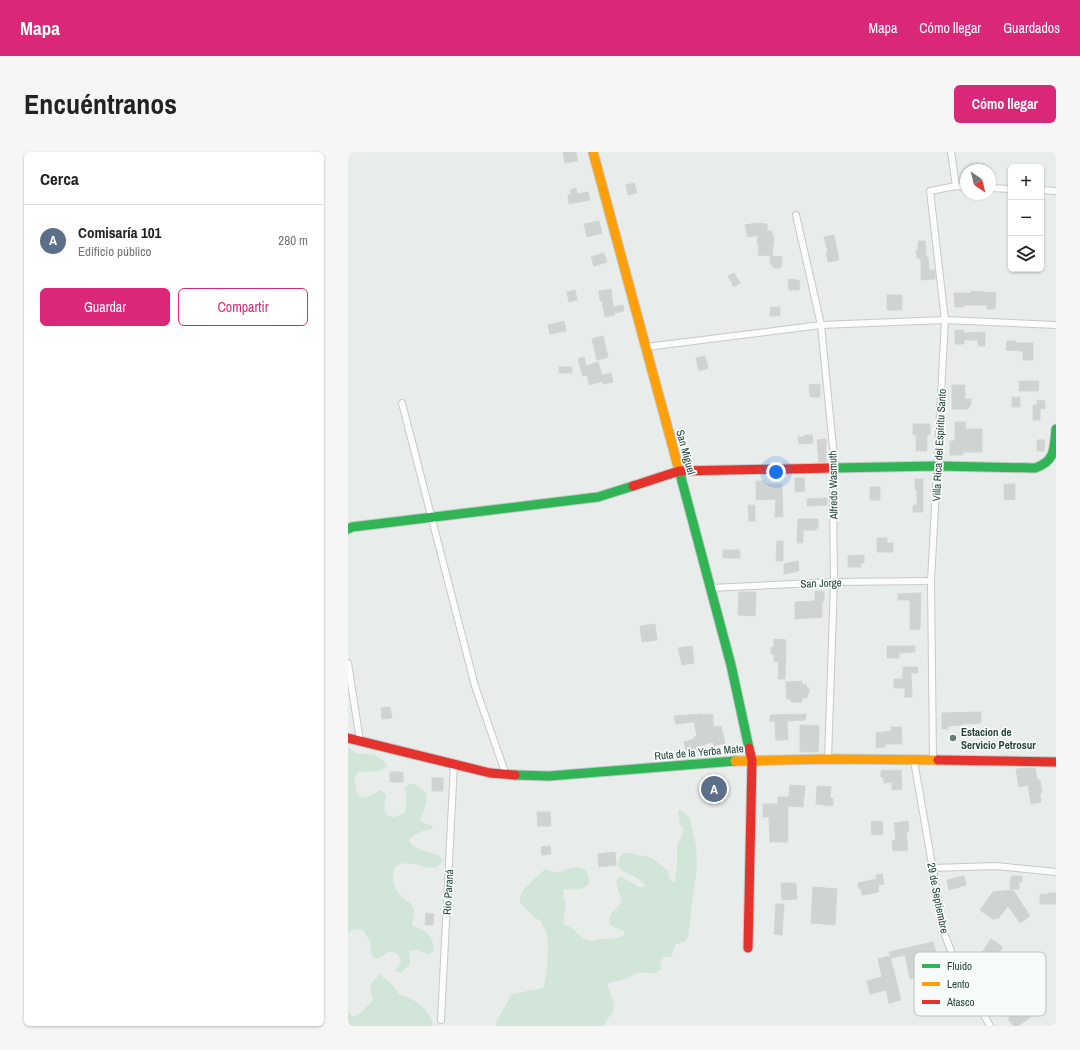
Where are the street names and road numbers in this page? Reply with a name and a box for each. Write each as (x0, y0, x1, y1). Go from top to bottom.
street label: Villa Rica del Espíritu Santo (929, 388, 949, 502)
street label: San Miguel (673, 428, 699, 476)
street label: Alfredo Wasmuth (825, 450, 841, 521)
street label: San Jorge (800, 575, 842, 591)
street label: Ruta de la Yerba Mate (654, 741, 744, 763)
street label: 29 de Septiembre (924, 861, 952, 935)
street label: Rio Paraná (440, 869, 456, 915)

